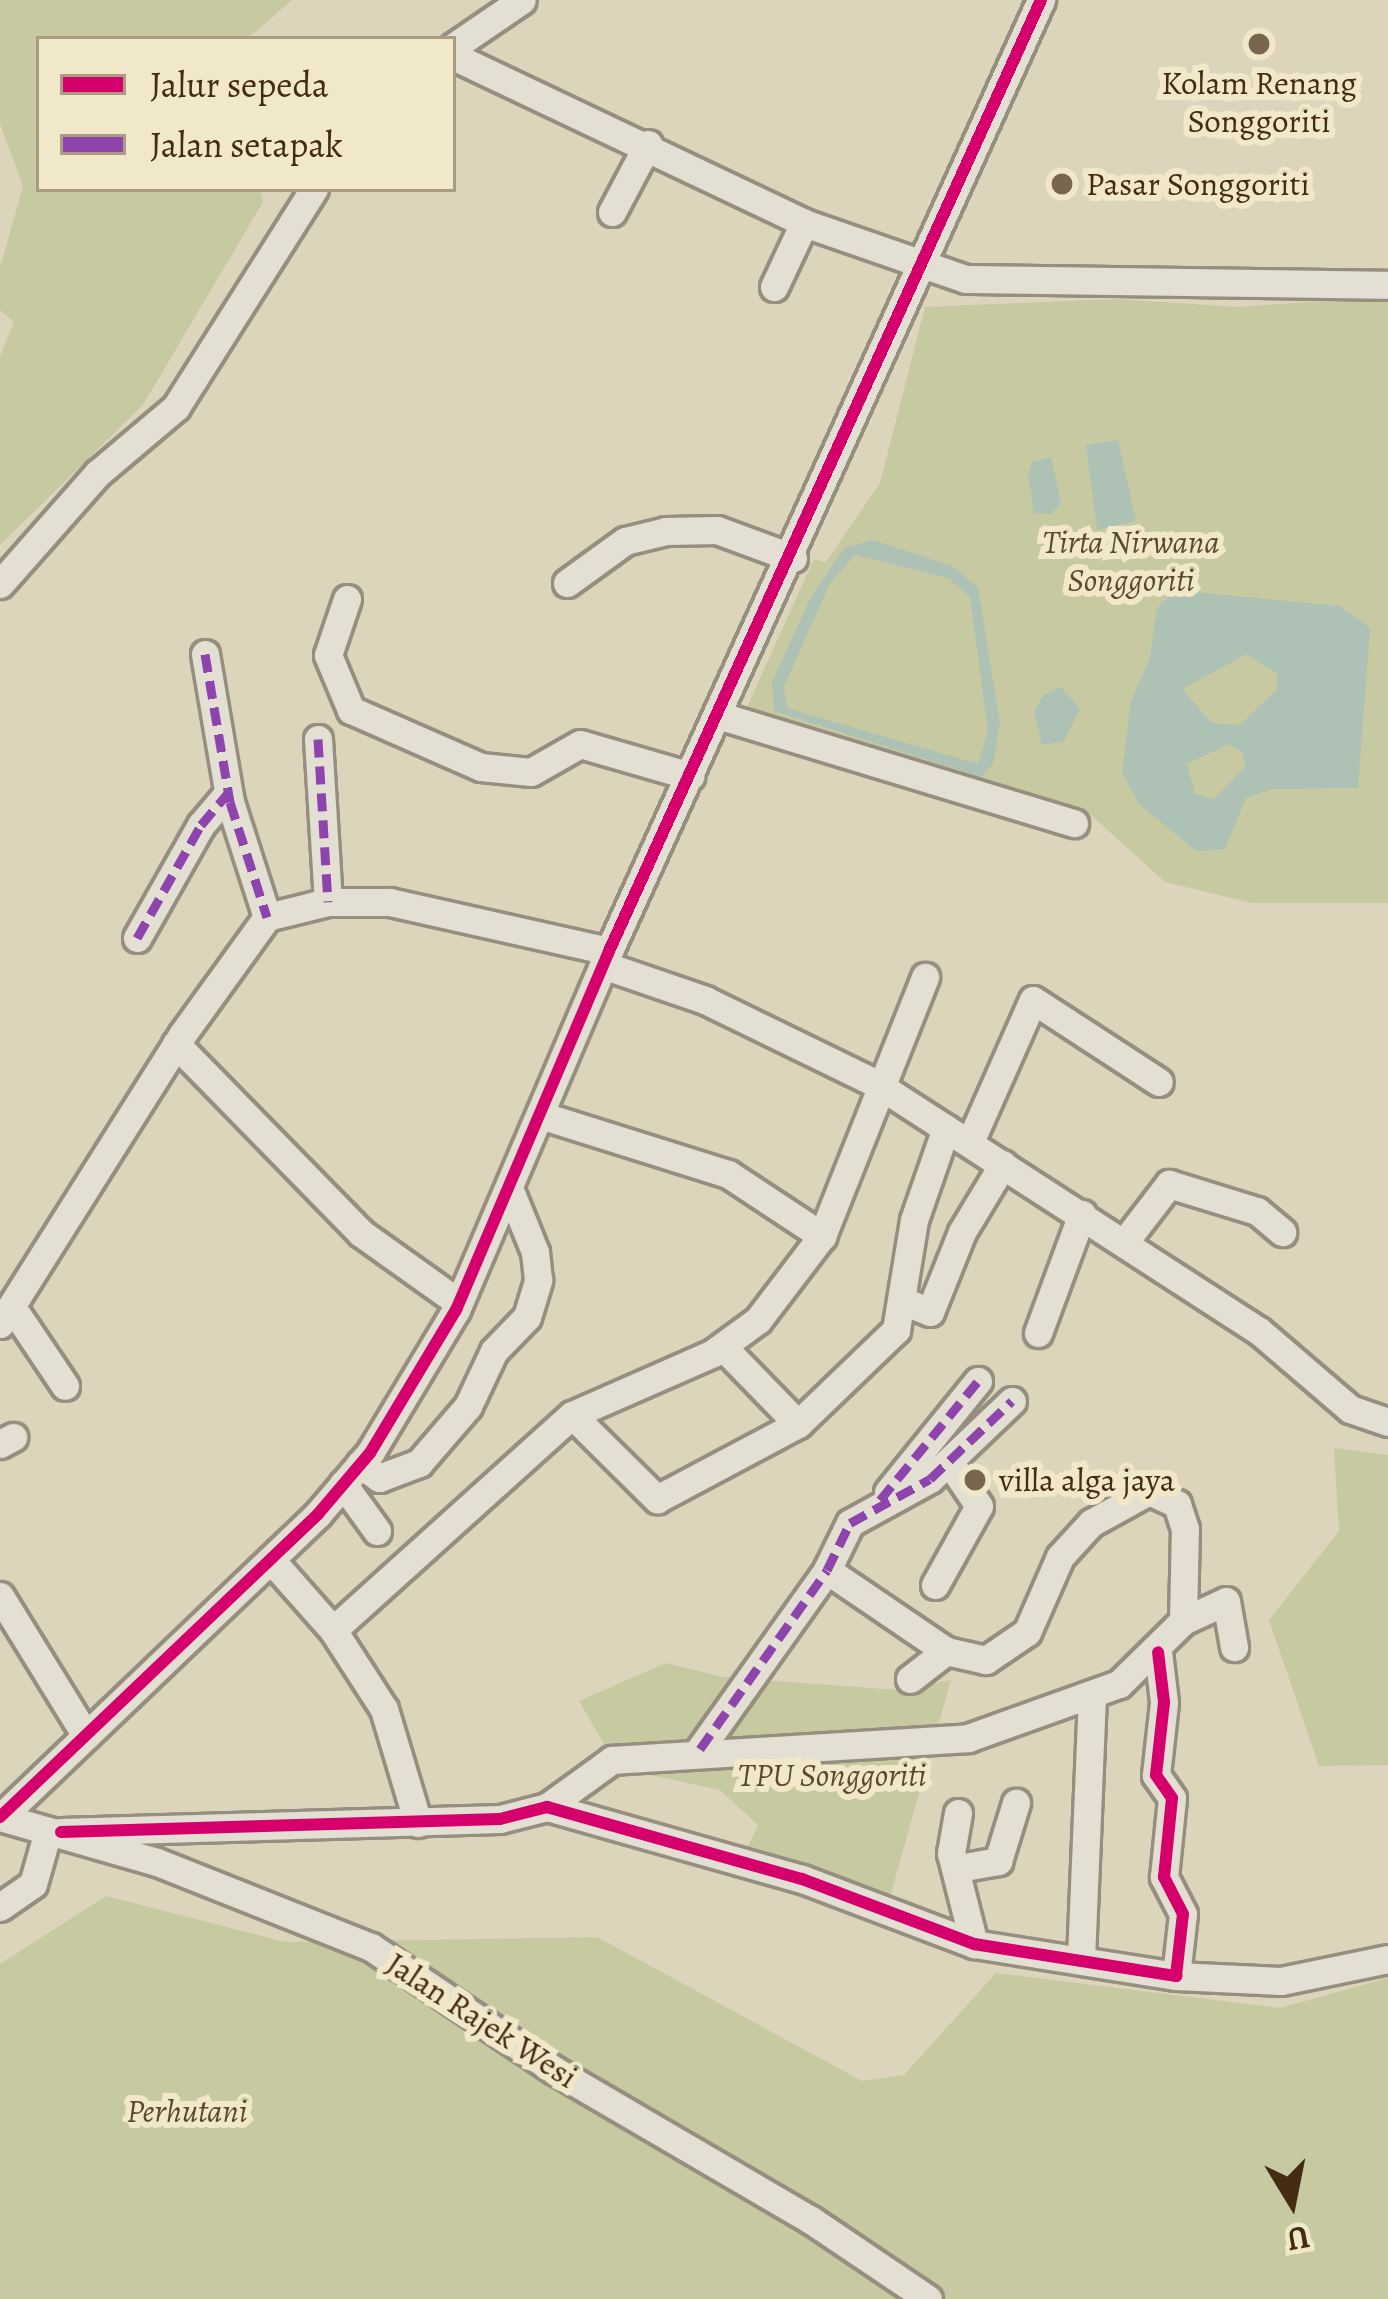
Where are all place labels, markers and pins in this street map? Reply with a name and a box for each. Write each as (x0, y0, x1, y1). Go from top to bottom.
marker: Kolam Renang Songgoriti (1246, 31, 1272, 57)
place label: Kolam Renang Songgoriti (1161, 63, 1357, 141)
place label: Pasar Songgoriti (1086, 164, 1310, 204)
marker: Pasar Songgoriti (1049, 171, 1075, 197)
place label: villa alga jaya (999, 1460, 1175, 1500)
marker: villa alga jaya (962, 1467, 988, 1493)

